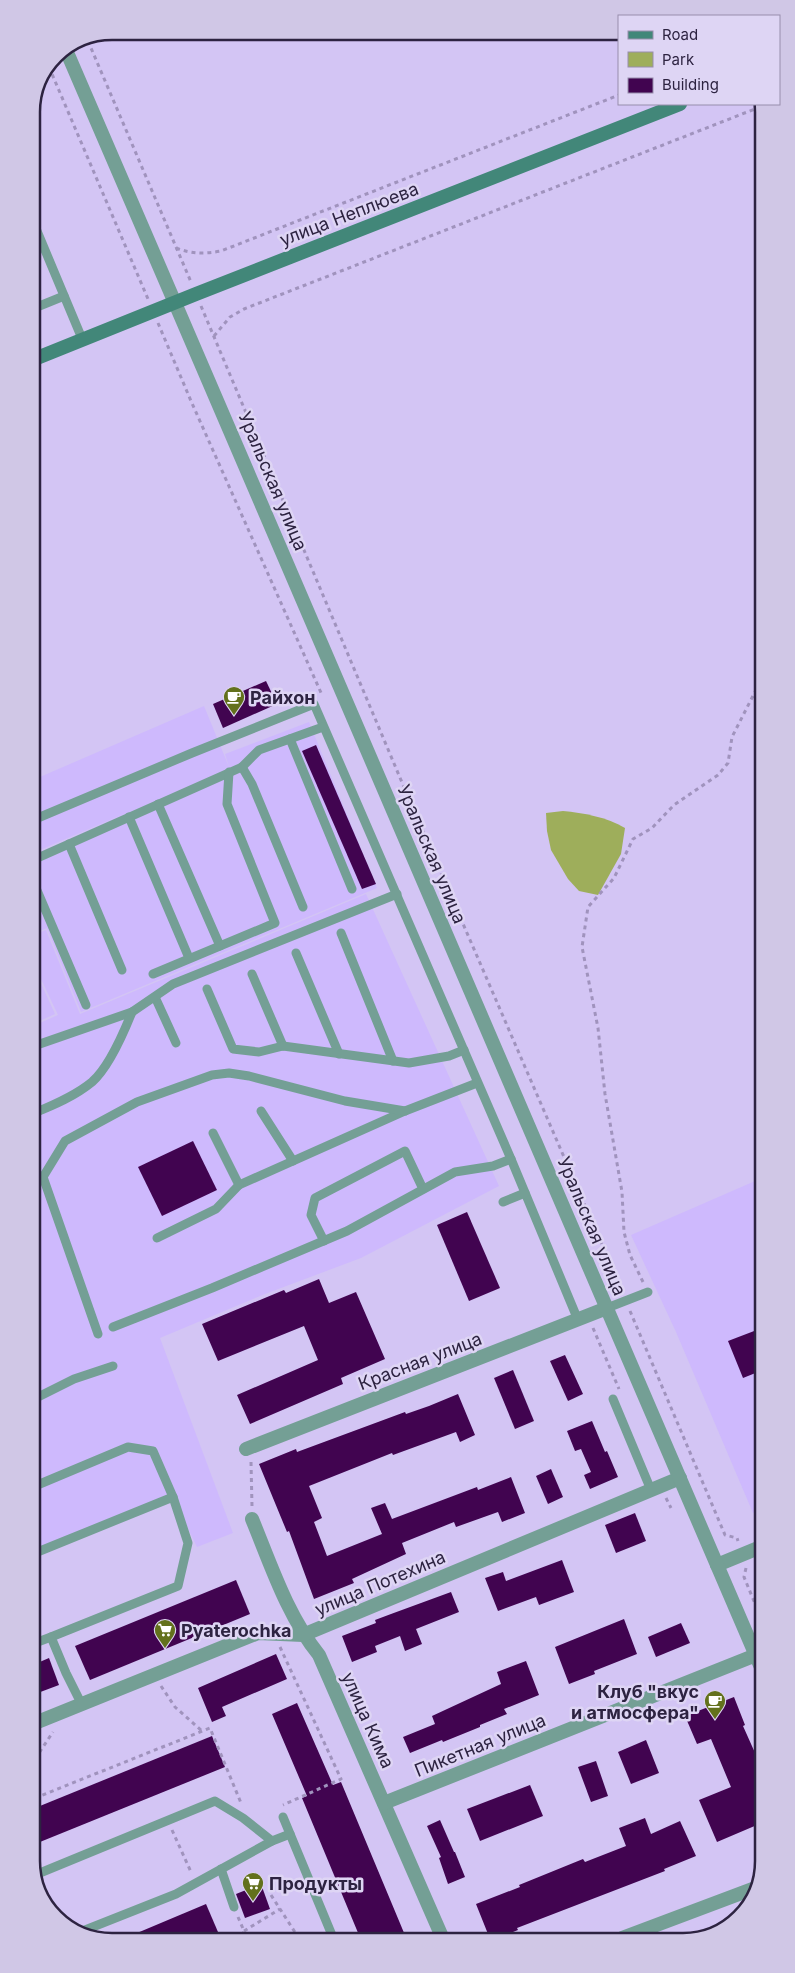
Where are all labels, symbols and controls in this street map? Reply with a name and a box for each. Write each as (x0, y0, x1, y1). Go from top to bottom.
legend (618, 15, 780, 105)
text: Road (662, 25, 698, 44)
text: Park (662, 50, 695, 69)
text: Building (662, 75, 719, 94)
street label: улица Неплюева (277, 178, 421, 250)
street label: Уральская улица (234, 408, 312, 554)
cafe icon: Райхон (222, 685, 246, 716)
place label: Райхон (250, 687, 315, 708)
street label: Уральская улица (393, 781, 471, 927)
street label: Уральская улица (553, 1153, 631, 1299)
street label: Красная улица (355, 1328, 485, 1394)
street label: улица Потехина (312, 1546, 448, 1620)
supermarket icon: Pyaterochka (153, 1618, 177, 1649)
place label: Pyaterochka (181, 1620, 292, 1641)
street label: улица Кима (337, 1669, 399, 1771)
place label: Клуб "вкус и атмосфера" (571, 1681, 699, 1723)
cafe icon: Клуб "вкус и атмосфера" (703, 1689, 727, 1720)
street label: Пикетная улица (411, 1709, 549, 1781)
supermarket icon: Продукты (241, 1871, 265, 1902)
place label: Продукты (269, 1873, 362, 1894)

